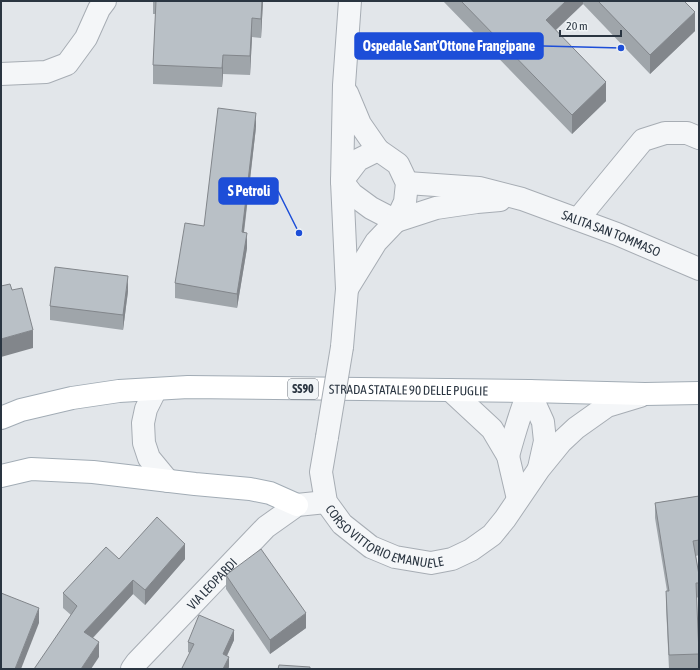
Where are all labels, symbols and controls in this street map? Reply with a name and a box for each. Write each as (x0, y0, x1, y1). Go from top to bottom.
scale bar (560, 12, 621, 38)
text: 20 m (566, 19, 588, 33)
callout: Ospedale Sant'Ottone Frangipane (355, 33, 543, 59)
text: Ospedale Sant'Ottone Frangipane (363, 38, 535, 54)
callout: S Petroli (219, 178, 278, 204)
text: S Petroli (228, 183, 270, 199)
street label: SALITA SAN TOMMASO (560, 207, 663, 260)
road number: SS90 (288, 379, 318, 399)
street label: STRADA STATALE 90 DELLE PUGLIE (329, 382, 488, 399)
street label: CORSO VITTORIO EMANUELE (322, 502, 445, 571)
street label: VIA LEOPARDI (184, 555, 240, 613)

